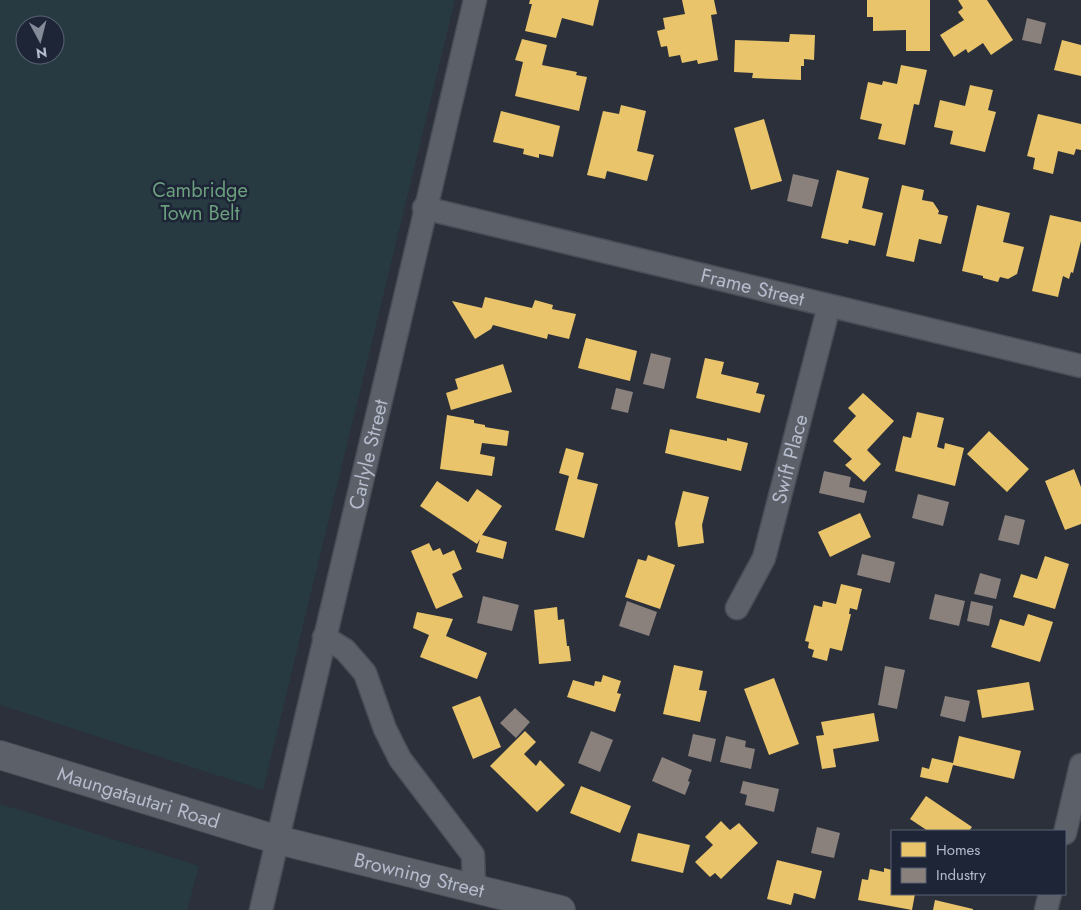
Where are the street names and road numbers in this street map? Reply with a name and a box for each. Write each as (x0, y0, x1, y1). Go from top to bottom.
street label: Frame Street (698, 261, 808, 314)
street label: Carlyle Street (342, 396, 396, 513)
street label: Swift Place (765, 411, 815, 507)
street label: Maungatautari Road (54, 759, 223, 836)
street label: Browning Street (351, 845, 487, 906)

